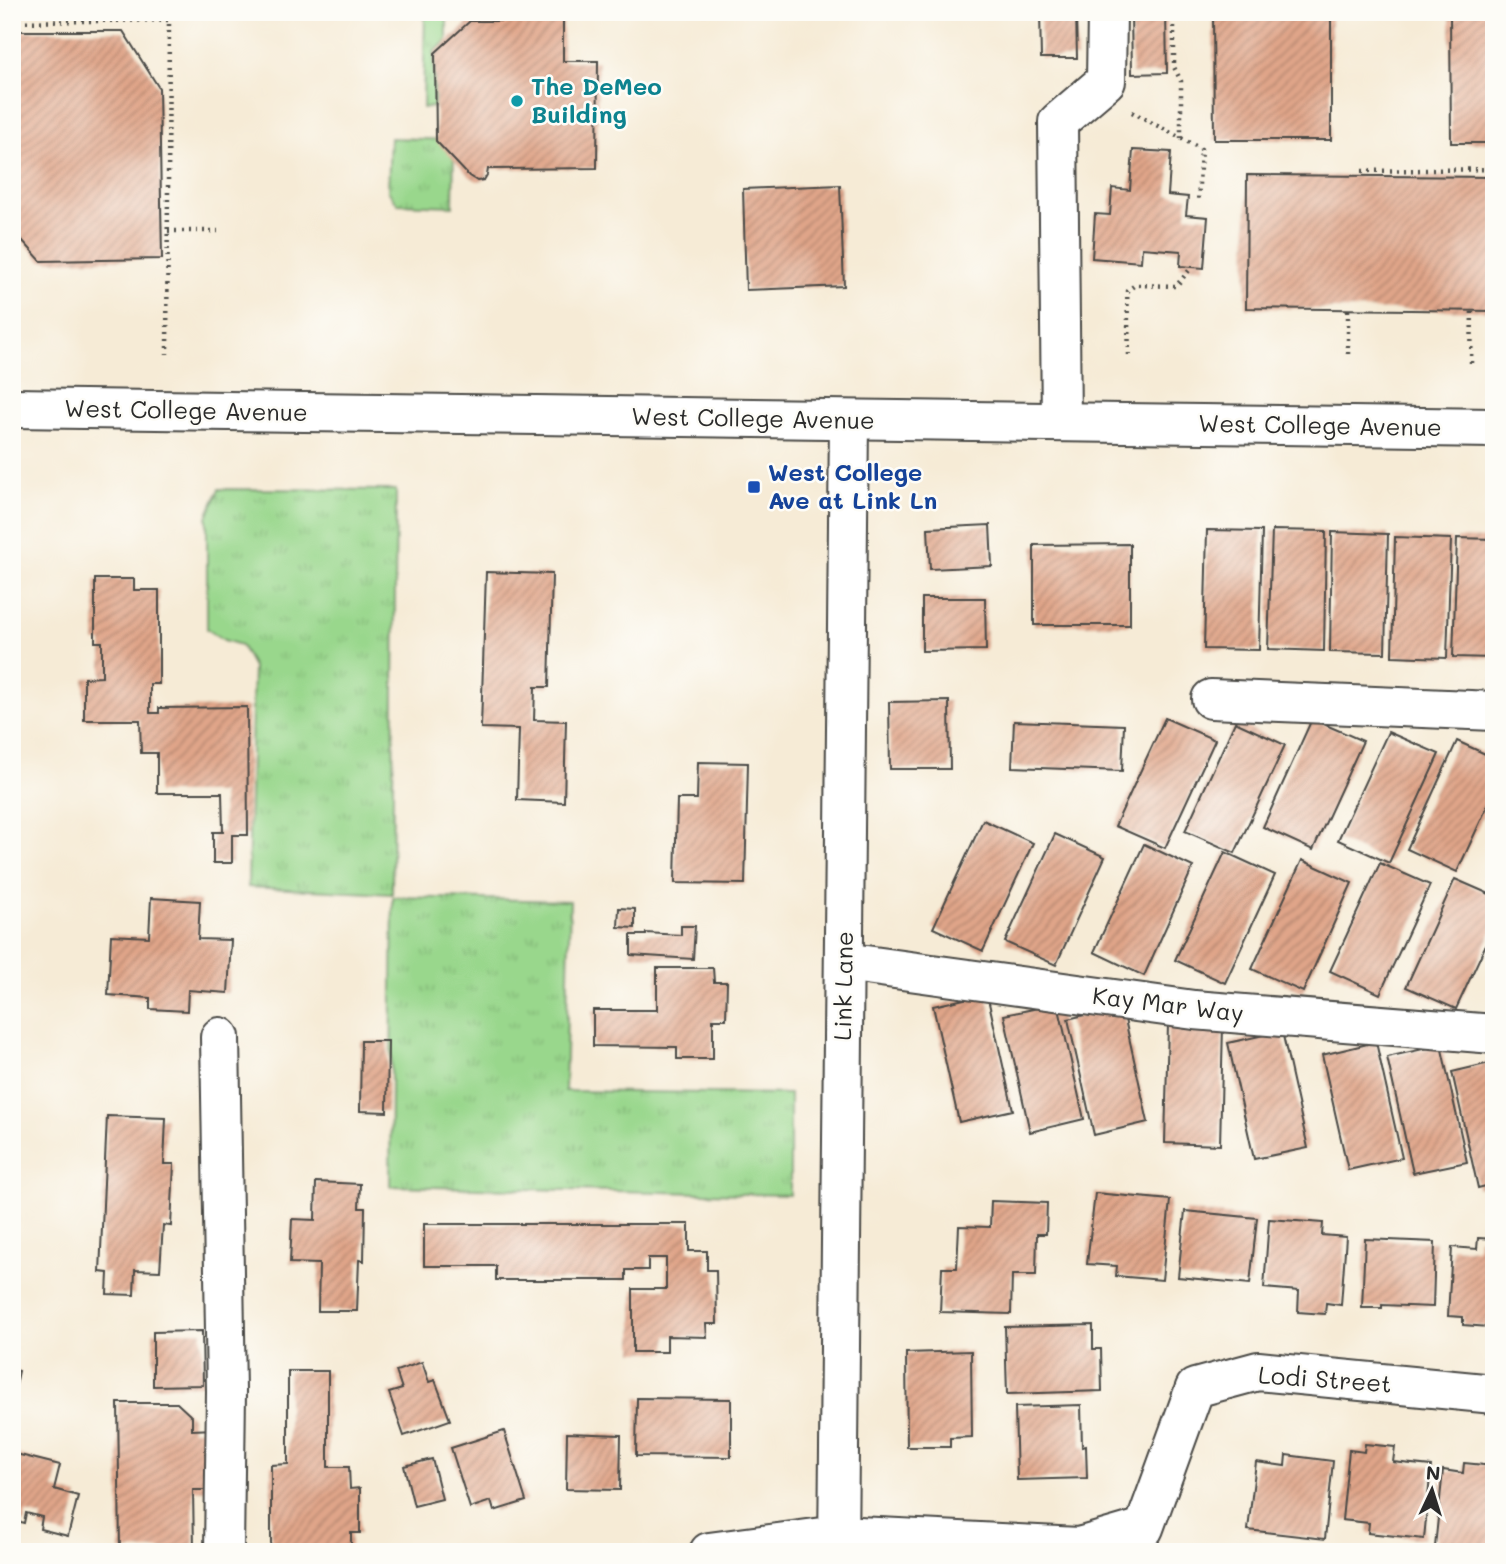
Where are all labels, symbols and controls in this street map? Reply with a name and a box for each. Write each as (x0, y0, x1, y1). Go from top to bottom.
place label: The DeMeo Building (531, 70, 662, 129)
marker: The DeMeo Building (509, 93, 525, 109)
street label: West College Avenue (64, 392, 308, 427)
street label: West College Avenue (631, 400, 875, 435)
street label: West College Avenue (1198, 407, 1442, 442)
place label: West College Ave at Link Ln (768, 456, 937, 515)
marker: West College Ave at Link Ln (746, 479, 762, 495)
street label: Link Lane (826, 931, 859, 1041)
street label: Kay Mar Way (1091, 979, 1246, 1028)
street label: Lodi Street (1257, 1358, 1393, 1399)
north arrow (1398, 1456, 1468, 1526)
text: N (1425, 1460, 1441, 1486)

